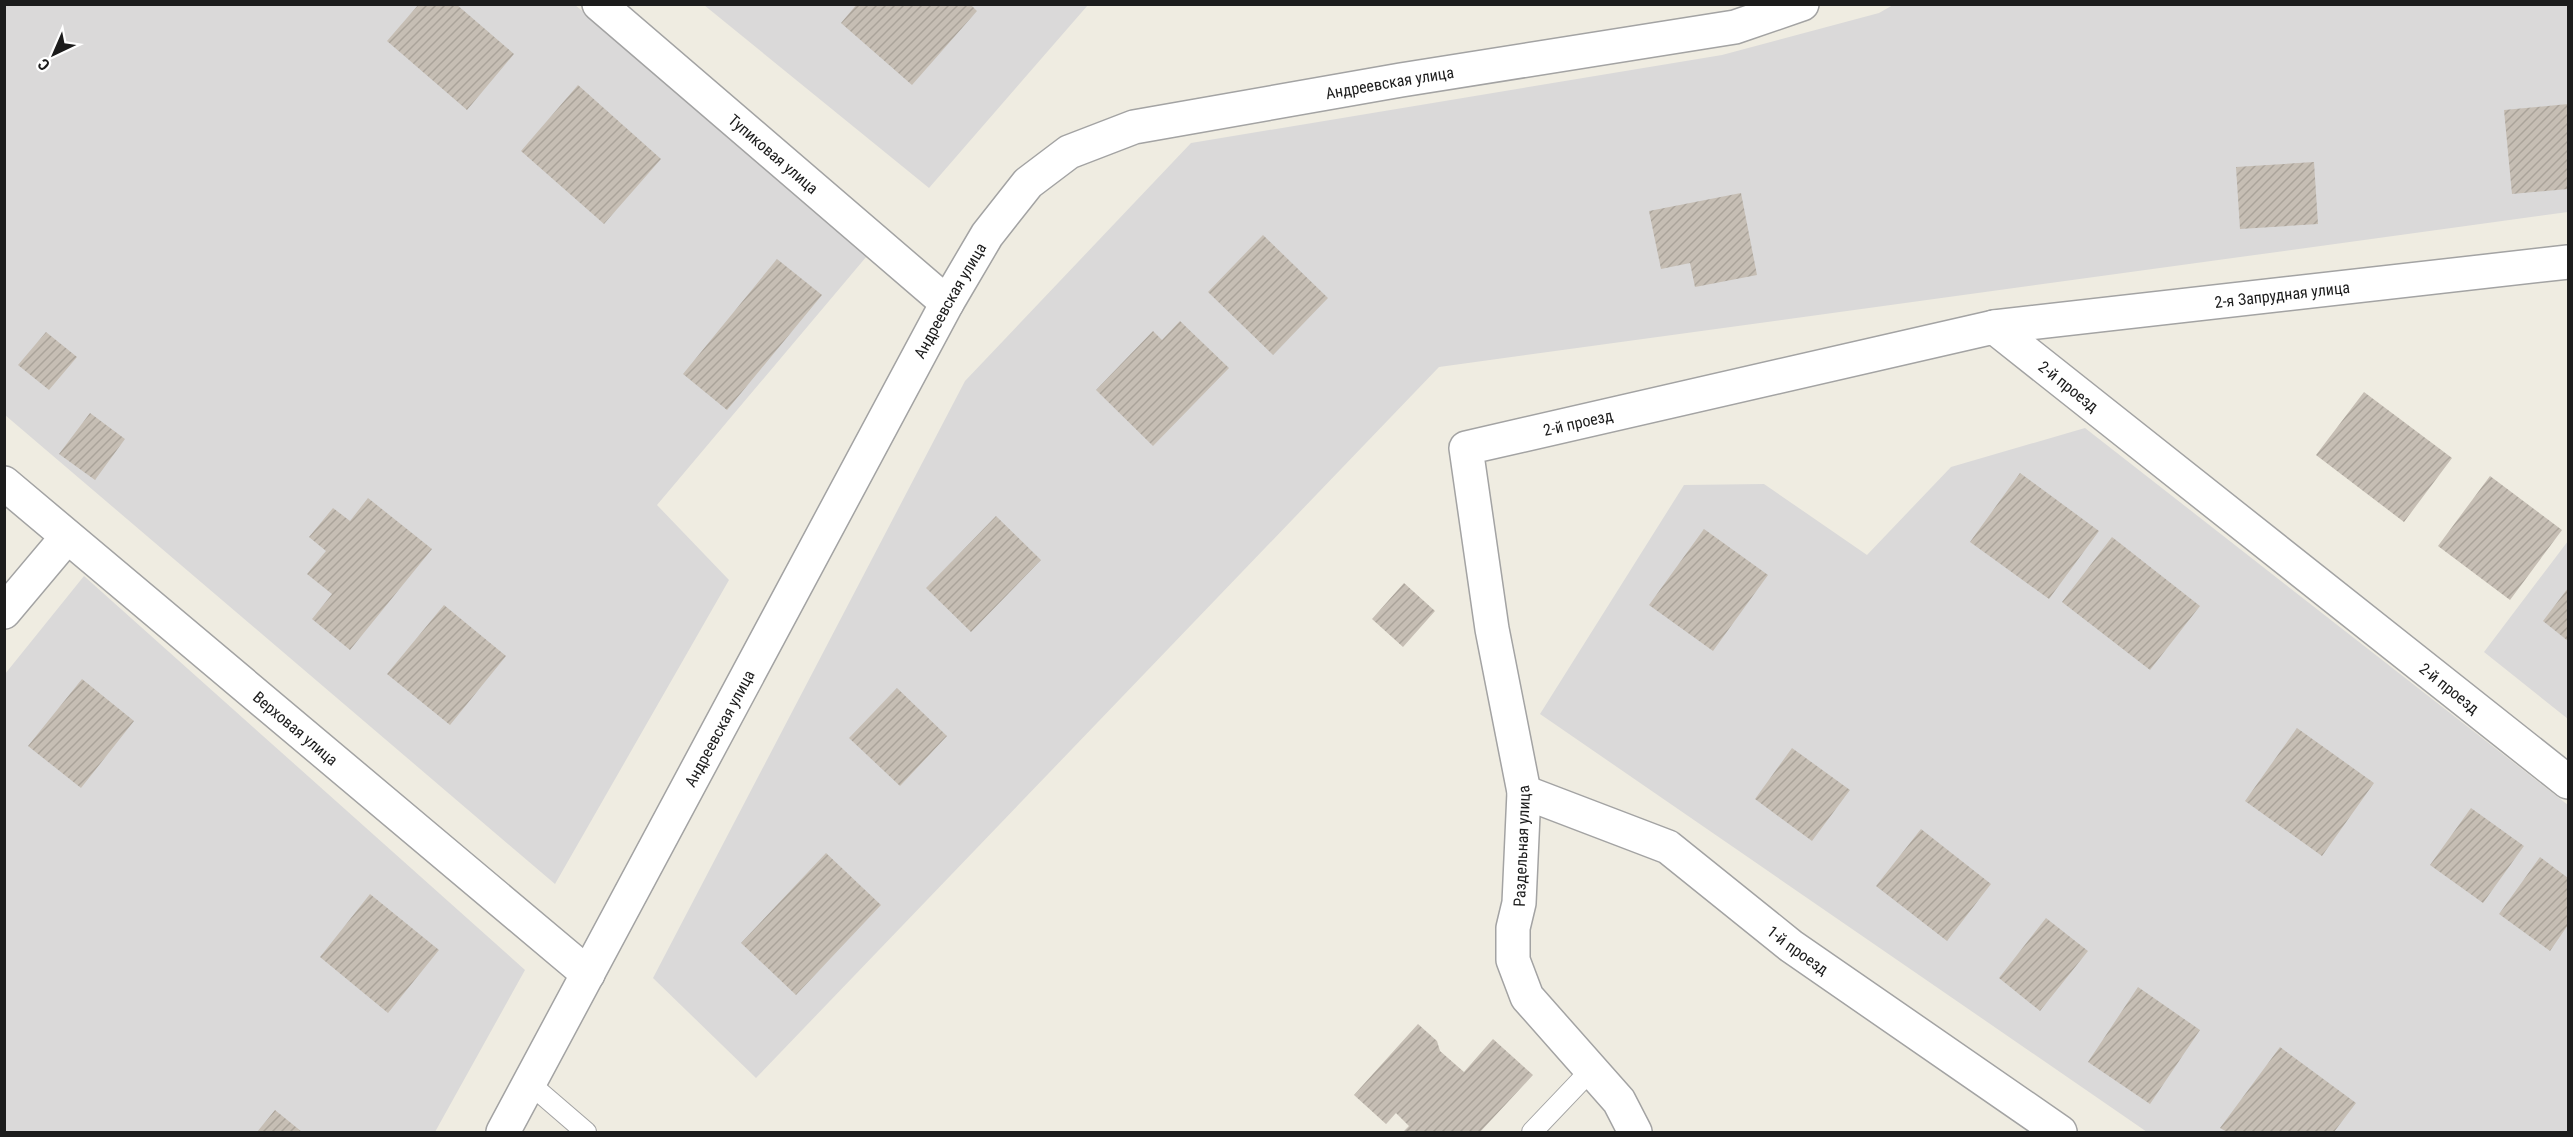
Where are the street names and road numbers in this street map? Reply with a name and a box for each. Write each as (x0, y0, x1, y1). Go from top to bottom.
street label: Андреевская улица (1324, 62, 1455, 103)
street label: Тупиковая улица (725, 110, 822, 198)
street label: Андреевская улица (910, 239, 990, 362)
street label: 2-я Запрудная улица (2214, 277, 2351, 311)
street label: 2-й проезд (2035, 357, 2103, 416)
street label: 2-й проезд (1541, 405, 1615, 440)
street label: 2-й проезд (2416, 659, 2484, 718)
street label: Андреевская улица (680, 667, 758, 790)
street label: Верховая улица (249, 687, 342, 769)
street label: Раздельная улица (1509, 784, 1534, 907)
street label: 1-й проезд (1764, 921, 1833, 979)

